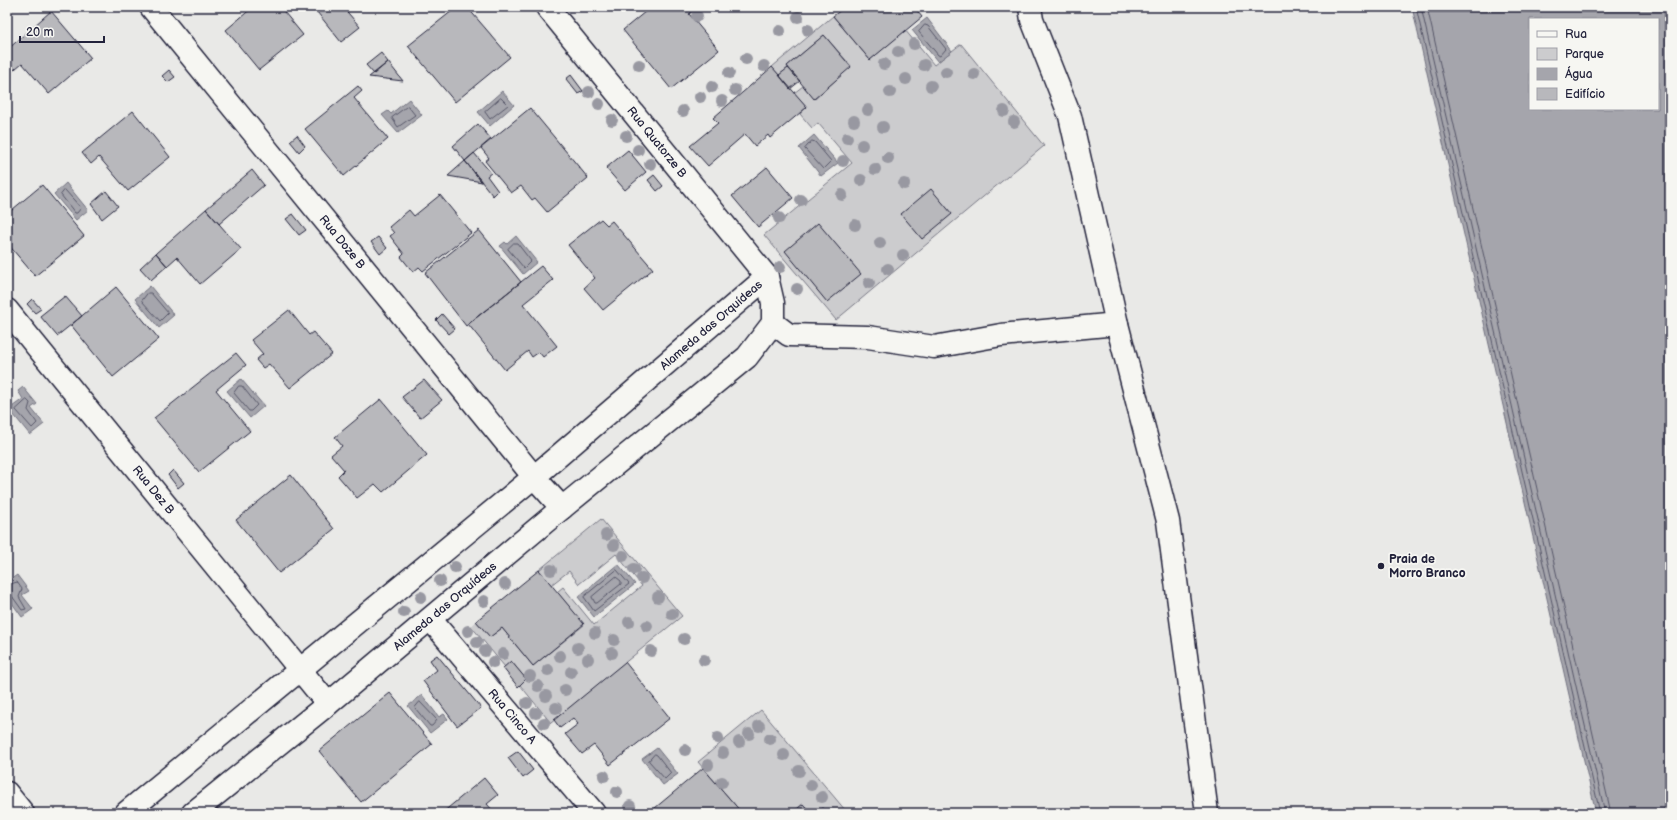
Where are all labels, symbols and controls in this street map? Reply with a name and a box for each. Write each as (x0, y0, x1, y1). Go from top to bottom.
scale bar (20, 18, 104, 44)
legend (1529, 18, 1659, 110)
text: 20 m (26, 25, 53, 40)
text: Rua (1565, 27, 1587, 42)
text: Parque (1565, 47, 1604, 62)
text: Água (1565, 65, 1593, 82)
text: Edifício (1565, 87, 1605, 102)
street label: Rua Quatorze B (623, 104, 690, 181)
street label: Rua Doze B (316, 212, 368, 272)
street label: Alameda das Orquídeas (657, 277, 766, 373)
street label: Rua Dez B (129, 463, 177, 517)
place label: Praia de Morro Branco (1389, 552, 1466, 581)
street label: Alameda das Orquídeas (390, 559, 500, 654)
marker: Praia de Morro Branco (1376, 561, 1386, 571)
street label: Rua Cinco A (484, 686, 540, 748)

